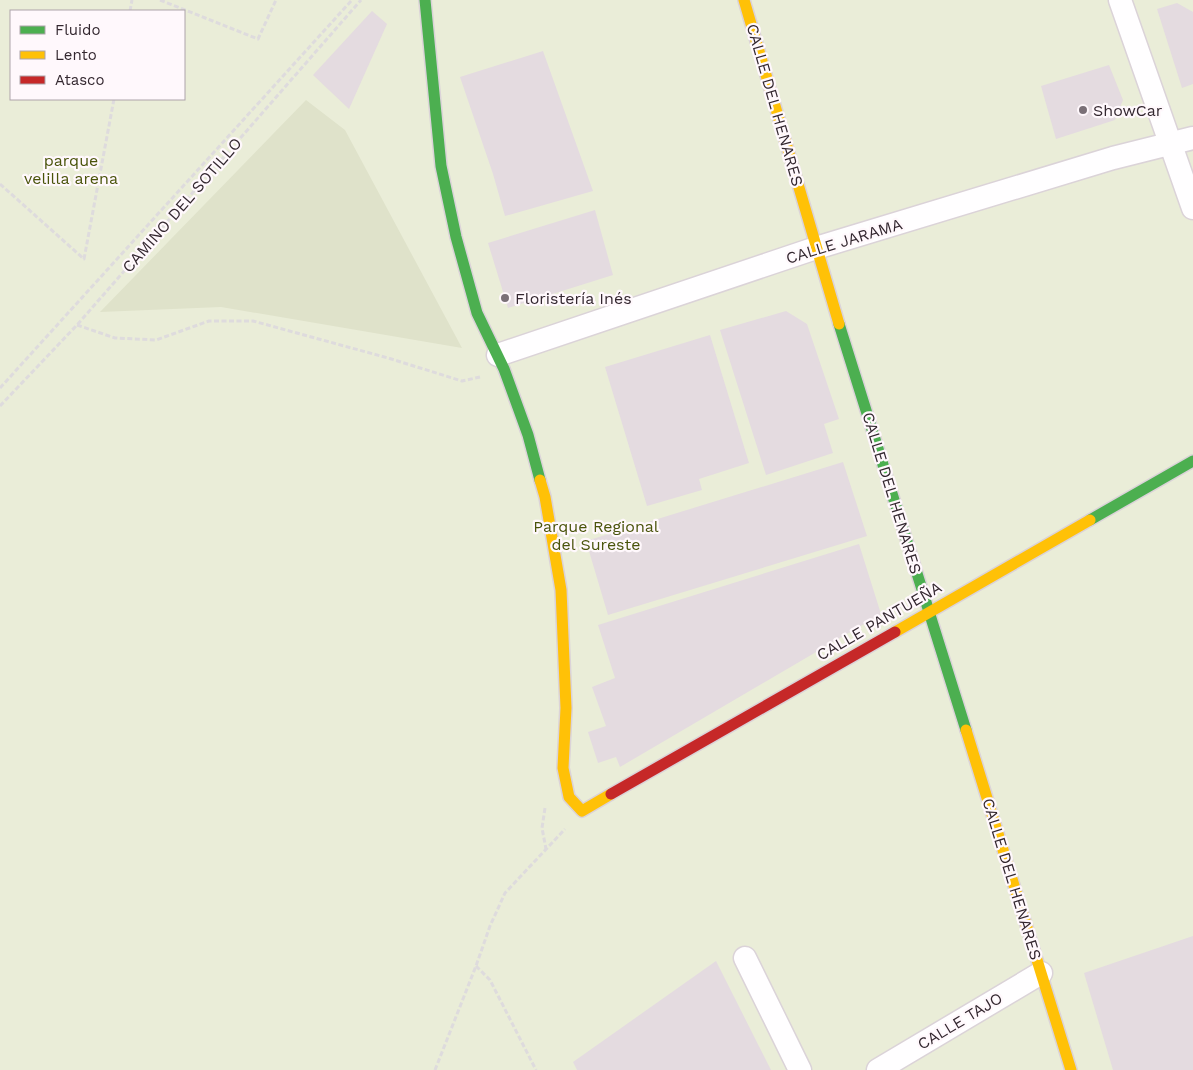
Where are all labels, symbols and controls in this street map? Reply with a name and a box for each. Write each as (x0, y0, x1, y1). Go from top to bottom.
legend (10, 10, 185, 100)
text: Fluido (55, 21, 100, 39)
street label: CALLE DEL HENARES (743, 22, 807, 188)
text: Lento (55, 46, 97, 64)
text: Atasco (55, 71, 104, 89)
place label: ShowCar (1093, 101, 1163, 120)
marker: ShowCar (1077, 104, 1089, 116)
street label: CAMINO DEL SOTILLO (118, 134, 246, 276)
park label: parque velilla arena (24, 151, 118, 188)
street label: CALLE JARAMA (784, 214, 905, 268)
place label: Floristería Inés (515, 289, 632, 308)
marker: Floristería Inés (499, 292, 511, 304)
street label: CALLE DEL HENARES (858, 410, 926, 576)
park label: Parque Regional del Sureste (533, 517, 659, 554)
street label: CALLE PANTUEÑA (813, 577, 945, 665)
street label: CALLE DEL HENARES (978, 796, 1046, 962)
street label: CALLE TAJO (914, 988, 1006, 1054)

